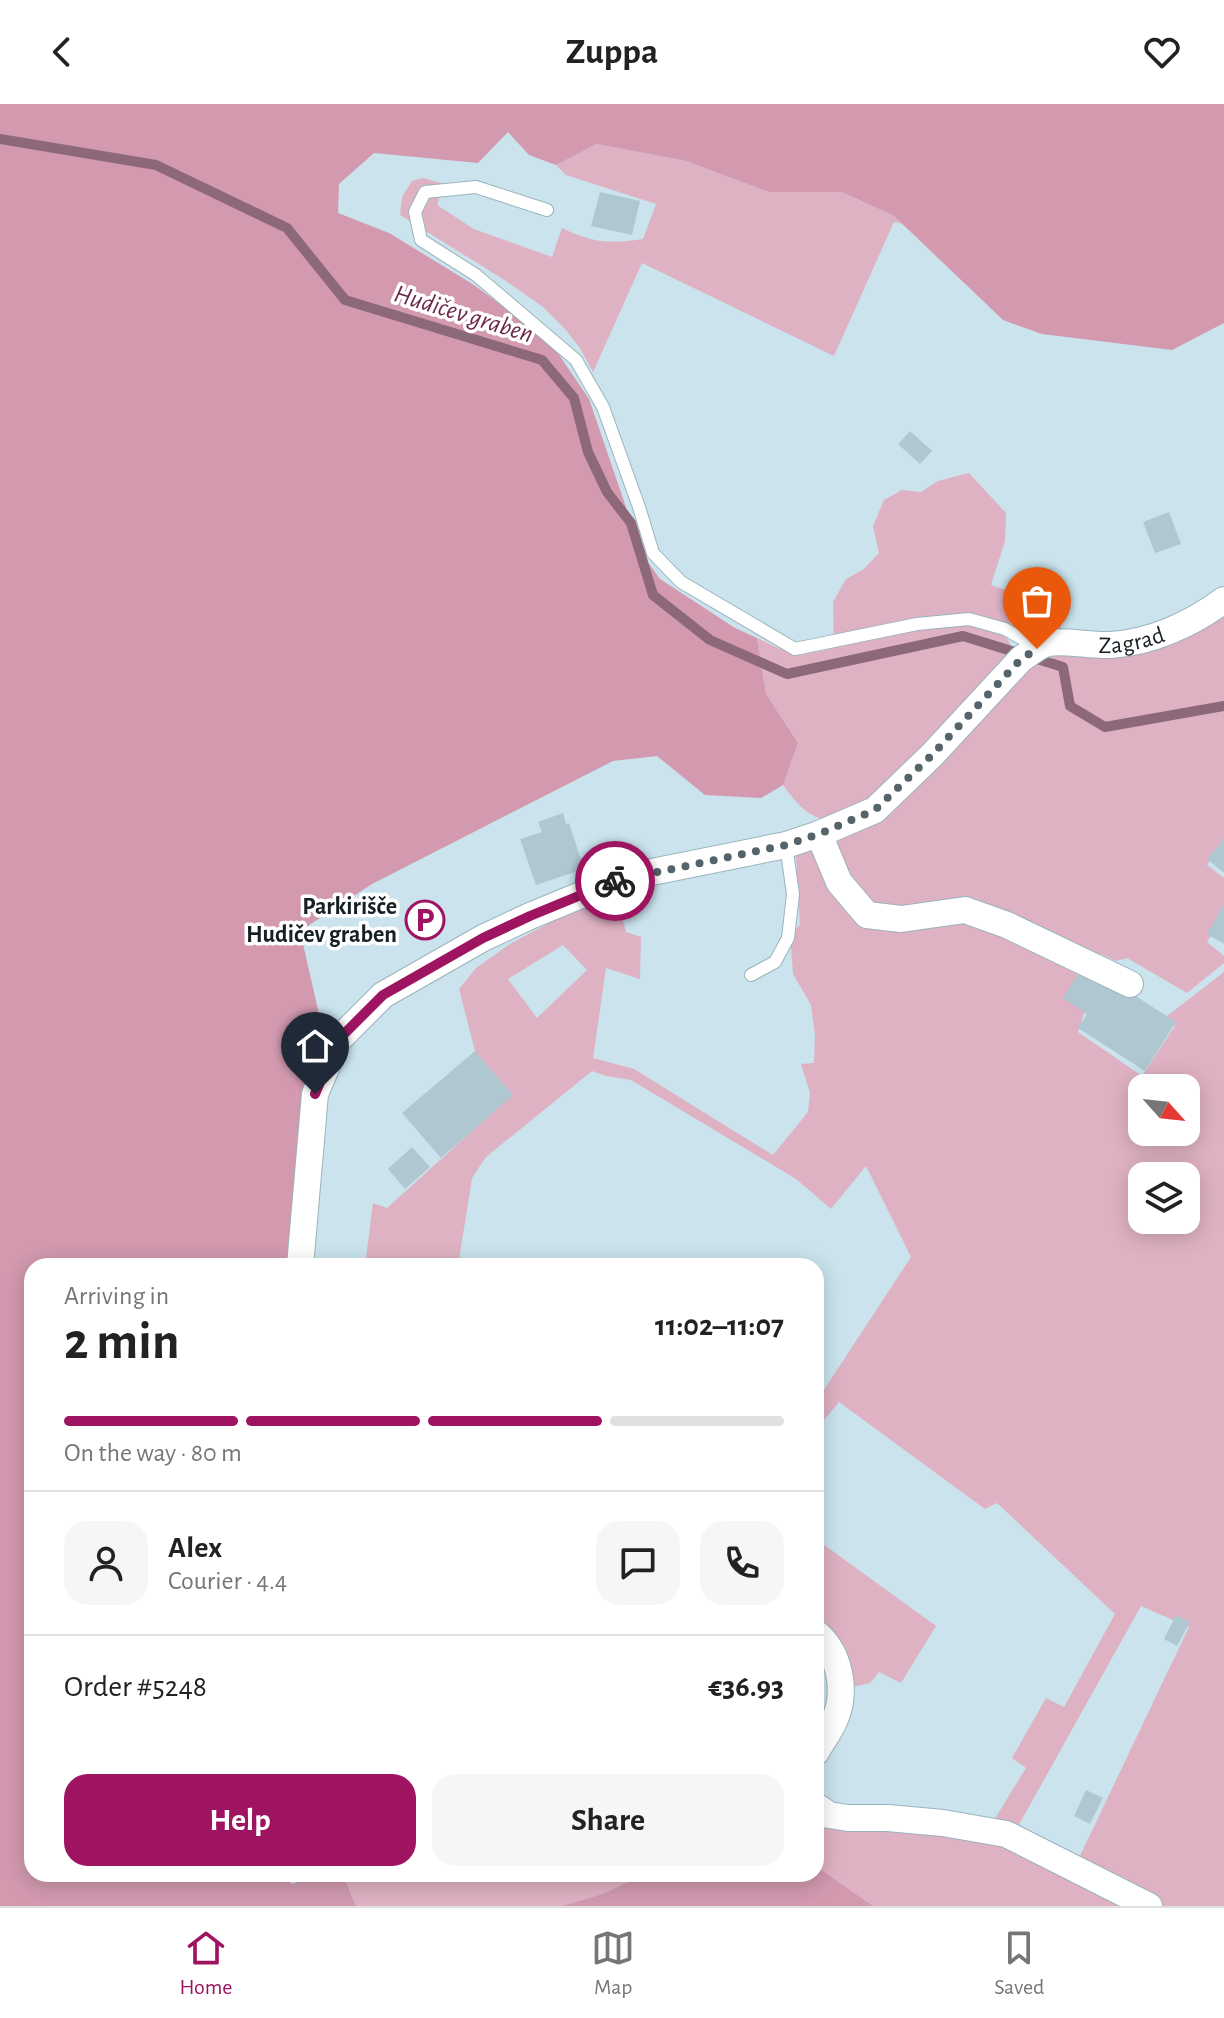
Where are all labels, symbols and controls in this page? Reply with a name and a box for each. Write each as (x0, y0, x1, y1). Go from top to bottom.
icon: back (40, 30, 84, 74)
icon: heart (1140, 30, 1184, 74)
text: Zuppa (566, 34, 658, 70)
water label: Hudičev graben (391, 281, 536, 347)
pin (1003, 567, 1071, 649)
icon: bag (1015, 579, 1059, 623)
street label: Zagrad (1098, 623, 1168, 658)
courier (575, 841, 655, 921)
icon: bike (593, 859, 637, 903)
place label: Parkirišče Hudičev graben (246, 895, 397, 947)
parking icon: Parkirišče Hudičev graben (404, 899, 446, 941)
pin (281, 1012, 349, 1094)
icon: home (293, 1024, 337, 1068)
north arrow (1128, 1074, 1200, 1146)
map controls (1128, 1074, 1200, 1234)
button: layers (1128, 1162, 1200, 1234)
text: Arriving in (64, 1283, 169, 1309)
text: 11:02–11:07 (655, 1311, 784, 1341)
text: 2 min (64, 1316, 179, 1368)
text: On the way · 80 m (64, 1440, 242, 1466)
button: person (64, 1521, 148, 1605)
button: chat (596, 1521, 680, 1605)
button: phone (700, 1521, 784, 1605)
text: Alex (168, 1533, 222, 1563)
text: Courier · 4.4 (168, 1568, 287, 1594)
text: Order #5248 (64, 1672, 207, 1702)
text: €36.93 (708, 1672, 784, 1702)
button: Help (64, 1774, 416, 1866)
button: Share (432, 1774, 784, 1866)
tab: Home (179, 1926, 232, 2000)
tab: Map (591, 1926, 635, 2000)
tab: Saved (994, 1926, 1045, 2000)

